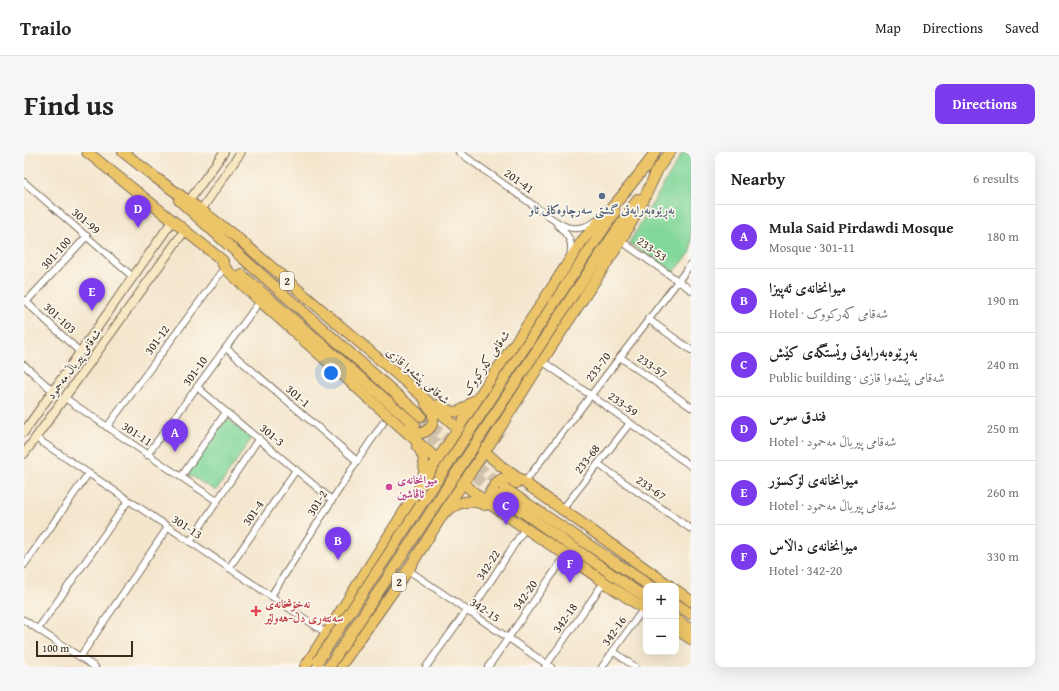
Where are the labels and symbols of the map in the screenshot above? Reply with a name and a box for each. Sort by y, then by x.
street label: 201-41 [501,164,538,197]
marker: بەڕێوەبەرایەتی گشتی سەرچاوەکانی ئاو [597,191,607,201]
pin: D [125,195,151,228]
place label: بەڕێوەبەرایەتی گشتی سەرچاوەکانی ئاو [527,201,675,220]
street label: 301-99 [68,203,105,238]
street label: 301-100 [36,232,75,273]
street label: 233-53 [634,232,671,265]
road number: 2 [280,272,294,290]
pin: E [79,278,105,311]
street label: 301-103 [40,298,80,337]
street label: 301-12 [140,321,173,358]
street label: شەقامی پیرباڵ مەحمود [42,325,106,403]
street label: شەقامی کەرکووک [457,327,514,399]
street label: شەقامی پێشەوا قازی [383,343,454,408]
street label: 233-70 [581,348,614,385]
street label: 233-57 [634,349,671,382]
street label: 301-10 [178,352,211,389]
your location [321,363,341,383]
street label: 301-1 [282,380,314,411]
street label: 233-59 [605,387,642,420]
street label: 301-11 [119,417,156,450]
pin: A [162,419,188,452]
street label: 301-3 [256,419,288,450]
street label: 233-68 [570,440,604,477]
place label: میوانخانەی ئاڤاشین [397,471,438,502]
street label: 233-67 [633,471,670,504]
marker: میوانخانەی ئاڤاشین [384,482,394,492]
street label: 301-2 [302,486,331,519]
pin: C [493,492,519,525]
street label: 301-4 [238,496,267,529]
street label: 301-13 [169,510,206,543]
pin: B [325,527,351,560]
street label: 342-22 [471,546,504,583]
pin: F [557,550,583,583]
road number: 2 [392,573,406,591]
street label: 342-20 [508,576,541,613]
street label: 342-15 [467,593,504,626]
place label: نەخۆشخانەی سەنتەری دڵ-هەولێر [263,595,343,626]
street label: 342-18 [548,599,581,636]
marker: نەخۆشخانەی سەنتەری دڵ-هەولێر [250,605,262,617]
street label: 342-16 [597,612,630,649]
scale bar [36,639,133,658]

